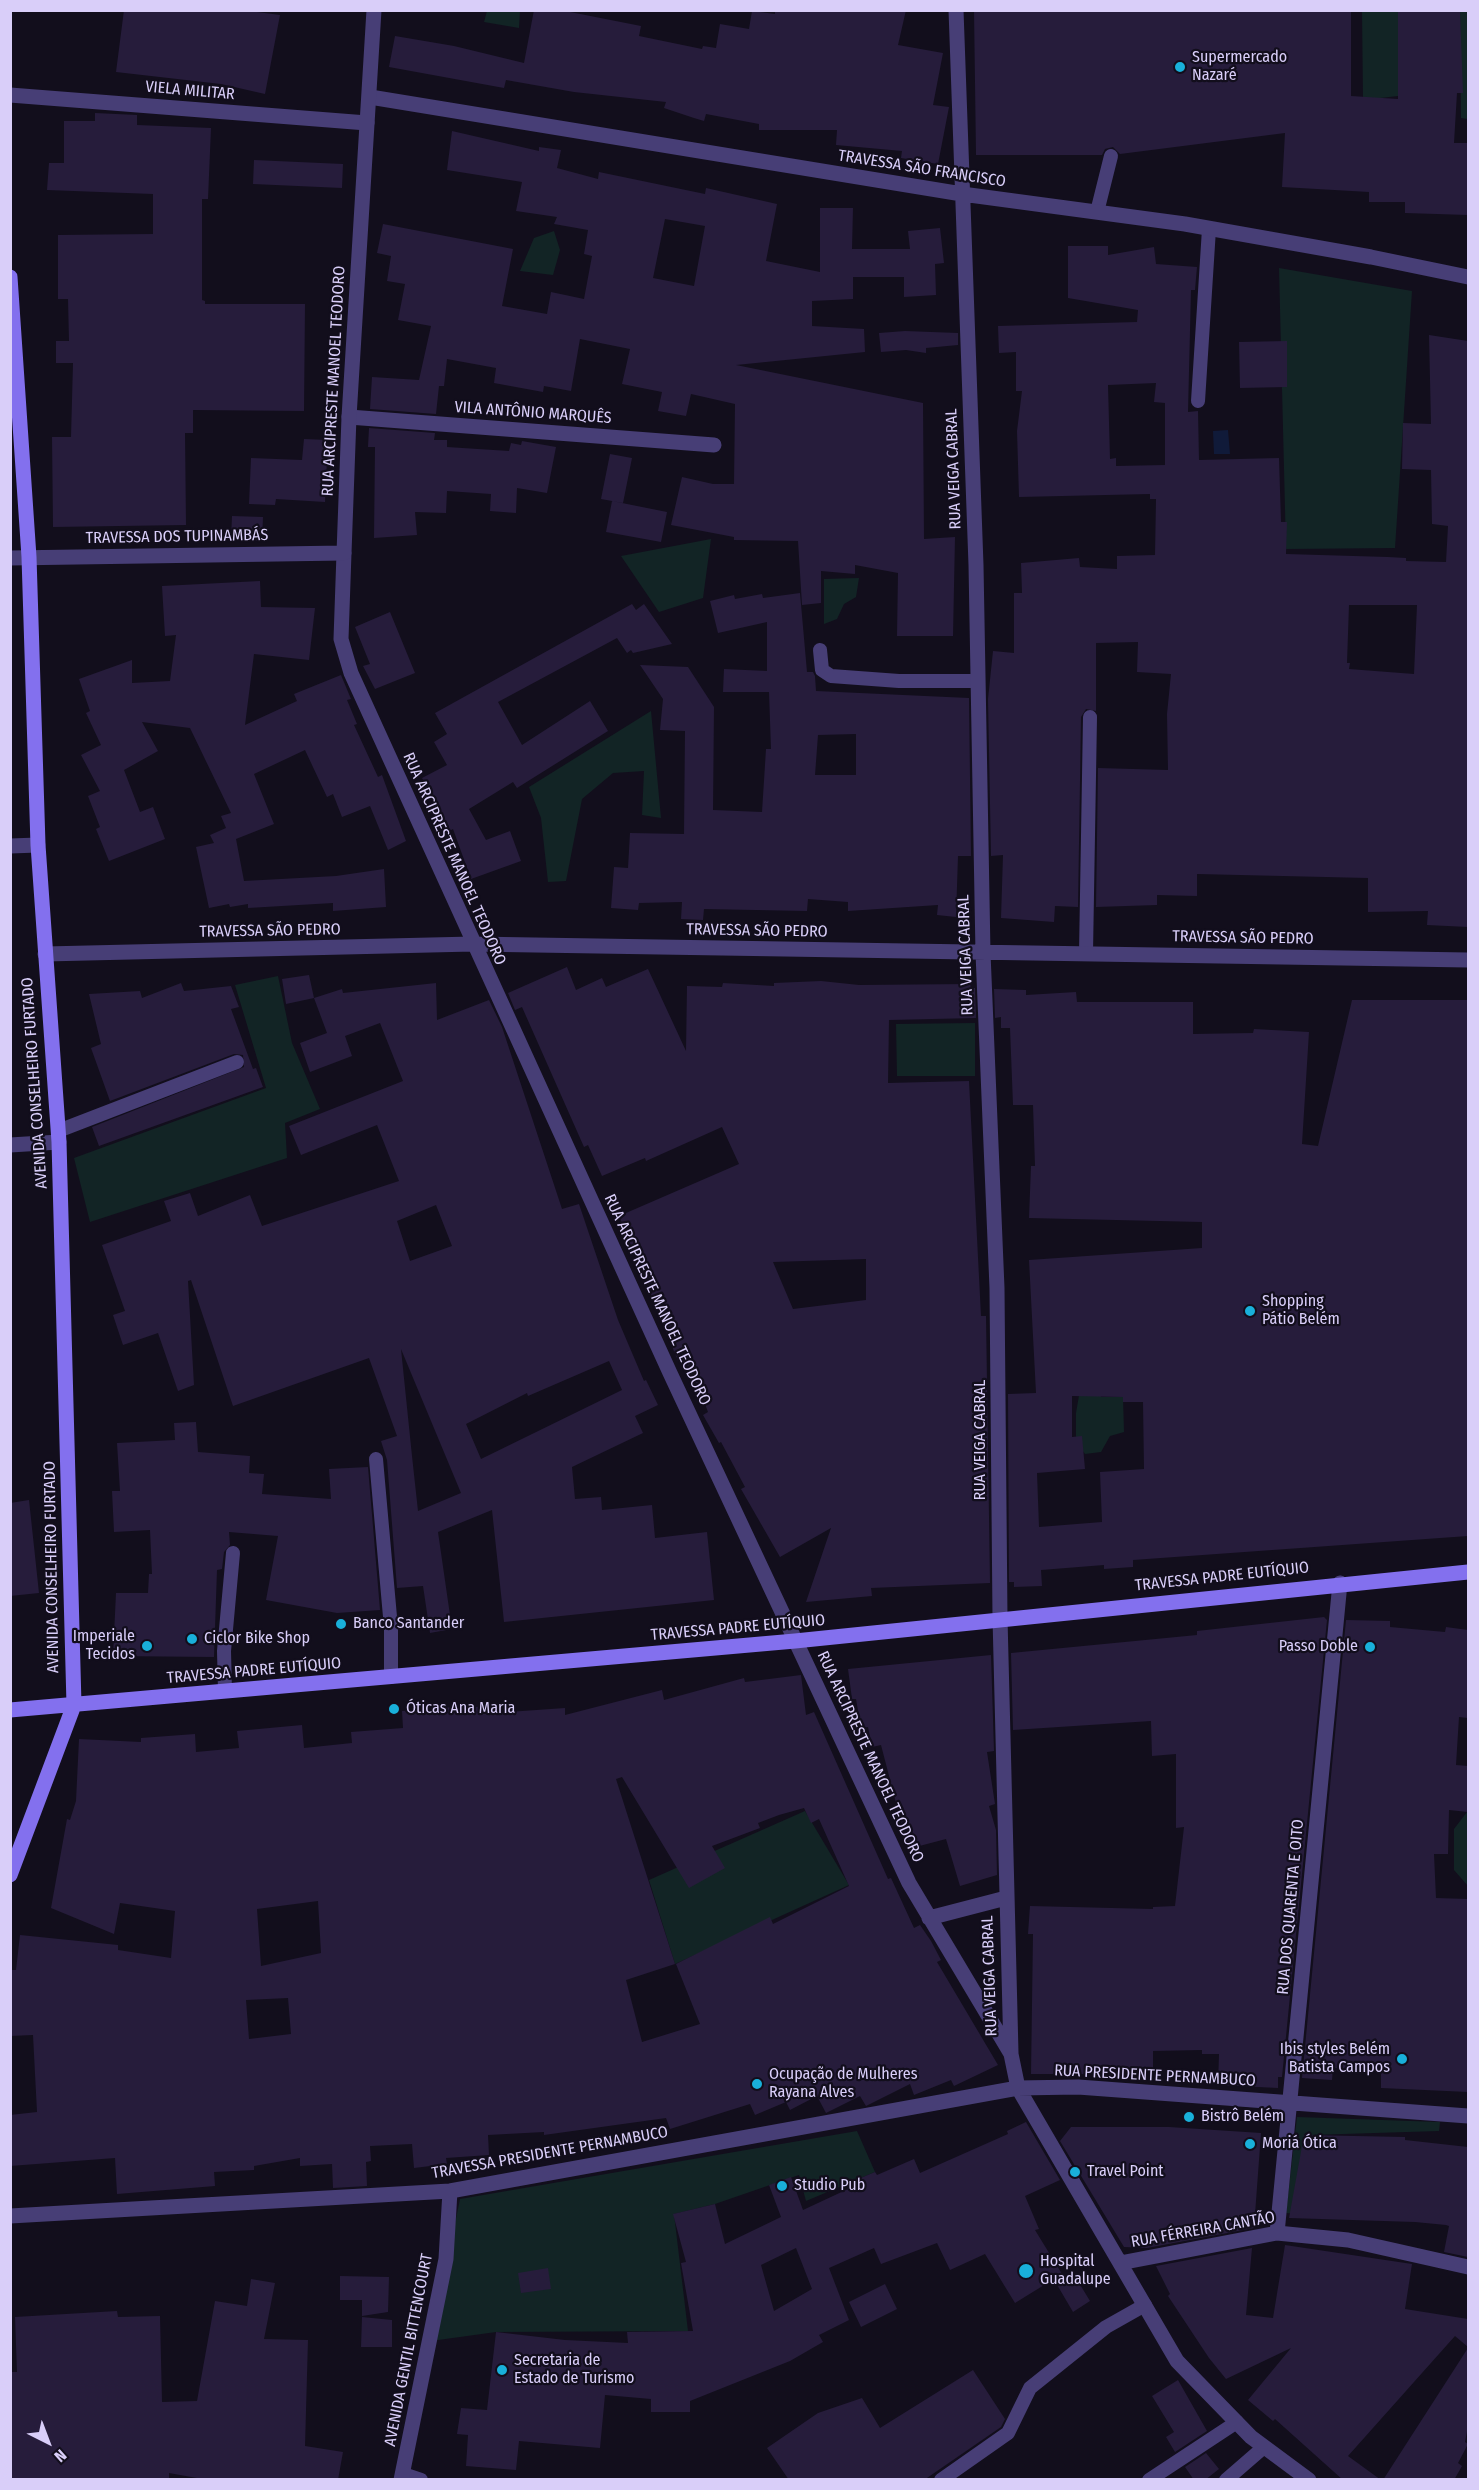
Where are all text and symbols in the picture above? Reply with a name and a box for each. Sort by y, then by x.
place label: Supermercado Nazaré [1192,48,1287,86]
marker: Supermercado Nazaré [1173,60,1187,74]
street label: VIELA MILITAR [144,78,236,104]
street label: TRAVESSA SÃO FRANCISCO [837,146,1007,192]
street label: RUA ARCIPRESTE MANOEL TEODORO [318,265,350,497]
street label: VILA ANTÔNIO MARQUÊS [454,398,612,428]
street label: RUA VEIGA CABRAL [942,408,966,530]
street label: TRAVESSA DOS TUPINAMBÁS [86,526,268,548]
street label: RUA ARCIPRESTE MANOEL TEODORO [398,750,510,968]
street label: RUA VEIGA CABRAL [954,894,978,1016]
street label: TRAVESSA SÃO PEDRO [199,920,341,942]
street label: TRAVESSA SÃO PEDRO [686,920,828,942]
street label: TRAVESSA SÃO PEDRO [1172,927,1314,949]
street label: AVENIDA CONSELHEIRO FURTADO [18,977,52,1189]
street label: RUA ARCIPRESTE MANOEL TEODORO [600,1191,714,1409]
place label: Shopping Pátio Belém [1262,1292,1340,1330]
marker: Shopping Pátio Belém [1243,1304,1257,1318]
street label: RUA VEIGA CABRAL [971,1380,991,1500]
street label: AVENIDA CONSELHEIRO FURTADO [41,1461,63,1673]
street label: TRAVESSA PADRE EUTÍQUIO [1134,1558,1310,1596]
street label: TRAVESSA PADRE EUTÍQUIO [650,1611,826,1645]
place label: Banco Santander [353,1614,464,1634]
marker: Banco Santander [334,1617,348,1631]
place label: Imperiale Tecidos [73,1627,135,1665]
place label: Ciclor Bike Shop [204,1629,310,1649]
marker: Ciclor Bike Shop [185,1632,199,1646]
place label: Passo Doble [1279,1637,1358,1657]
marker: Imperiale Tecidos [140,1639,154,1653]
marker: Passo Doble [1363,1640,1377,1654]
street label: RUA ARCIPRESTE MANOEL TEODORO [813,1648,927,1866]
street label: TRAVESSA PADRE EUTÍQUIO [166,1654,342,1688]
place label: Óticas Ana Maria [406,1699,515,1719]
marker: Óticas Ana Maria [387,1702,401,1716]
street label: RUA DOS QUARENTA E OITO [1274,1819,1308,1995]
street label: RUA VEIGA CABRAL [978,1915,1002,2037]
place label: Ibis styles Belém Batista Campos [1280,2040,1390,2078]
marker: Ibis styles Belém Batista Campos [1395,2052,1409,2066]
street label: RUA PRESIDENTE PERNAMBUCO [1054,2061,1256,2091]
place label: Ocupação de Mulheres Rayana Alves [769,2065,917,2103]
marker: Ocupação de Mulheres Rayana Alves [750,2077,764,2091]
place label: Bistrô Belém [1201,2107,1284,2127]
marker: Bistrô Belém [1182,2110,1196,2124]
street label: TRAVESSA PRESIDENTE PERNAMBUCO [430,2123,670,2183]
place label: Moriá Ótica [1262,2134,1337,2154]
marker: Moriá Ótica [1243,2137,1257,2151]
place label: Travel Point [1087,2162,1164,2182]
marker: Travel Point [1068,2165,1082,2179]
place label: Studio Pub [794,2176,865,2196]
marker: Studio Pub [775,2179,789,2193]
street label: RUA FÉRREIRA CANTÃO [1130,2208,1276,2252]
street label: AVENIDA GENTIL BITTENCOURT [381,2252,437,2448]
place label: Hospital Guadalupe [1040,2252,1111,2290]
marker: Hospital Guadalupe [1017,2262,1035,2280]
place label: Secretaria de Estado de Turismo [514,2351,635,2389]
marker: Secretaria de Estado de Turismo [495,2363,509,2377]
north arrow [18,2412,78,2472]
text: N [50,2445,70,2466]

